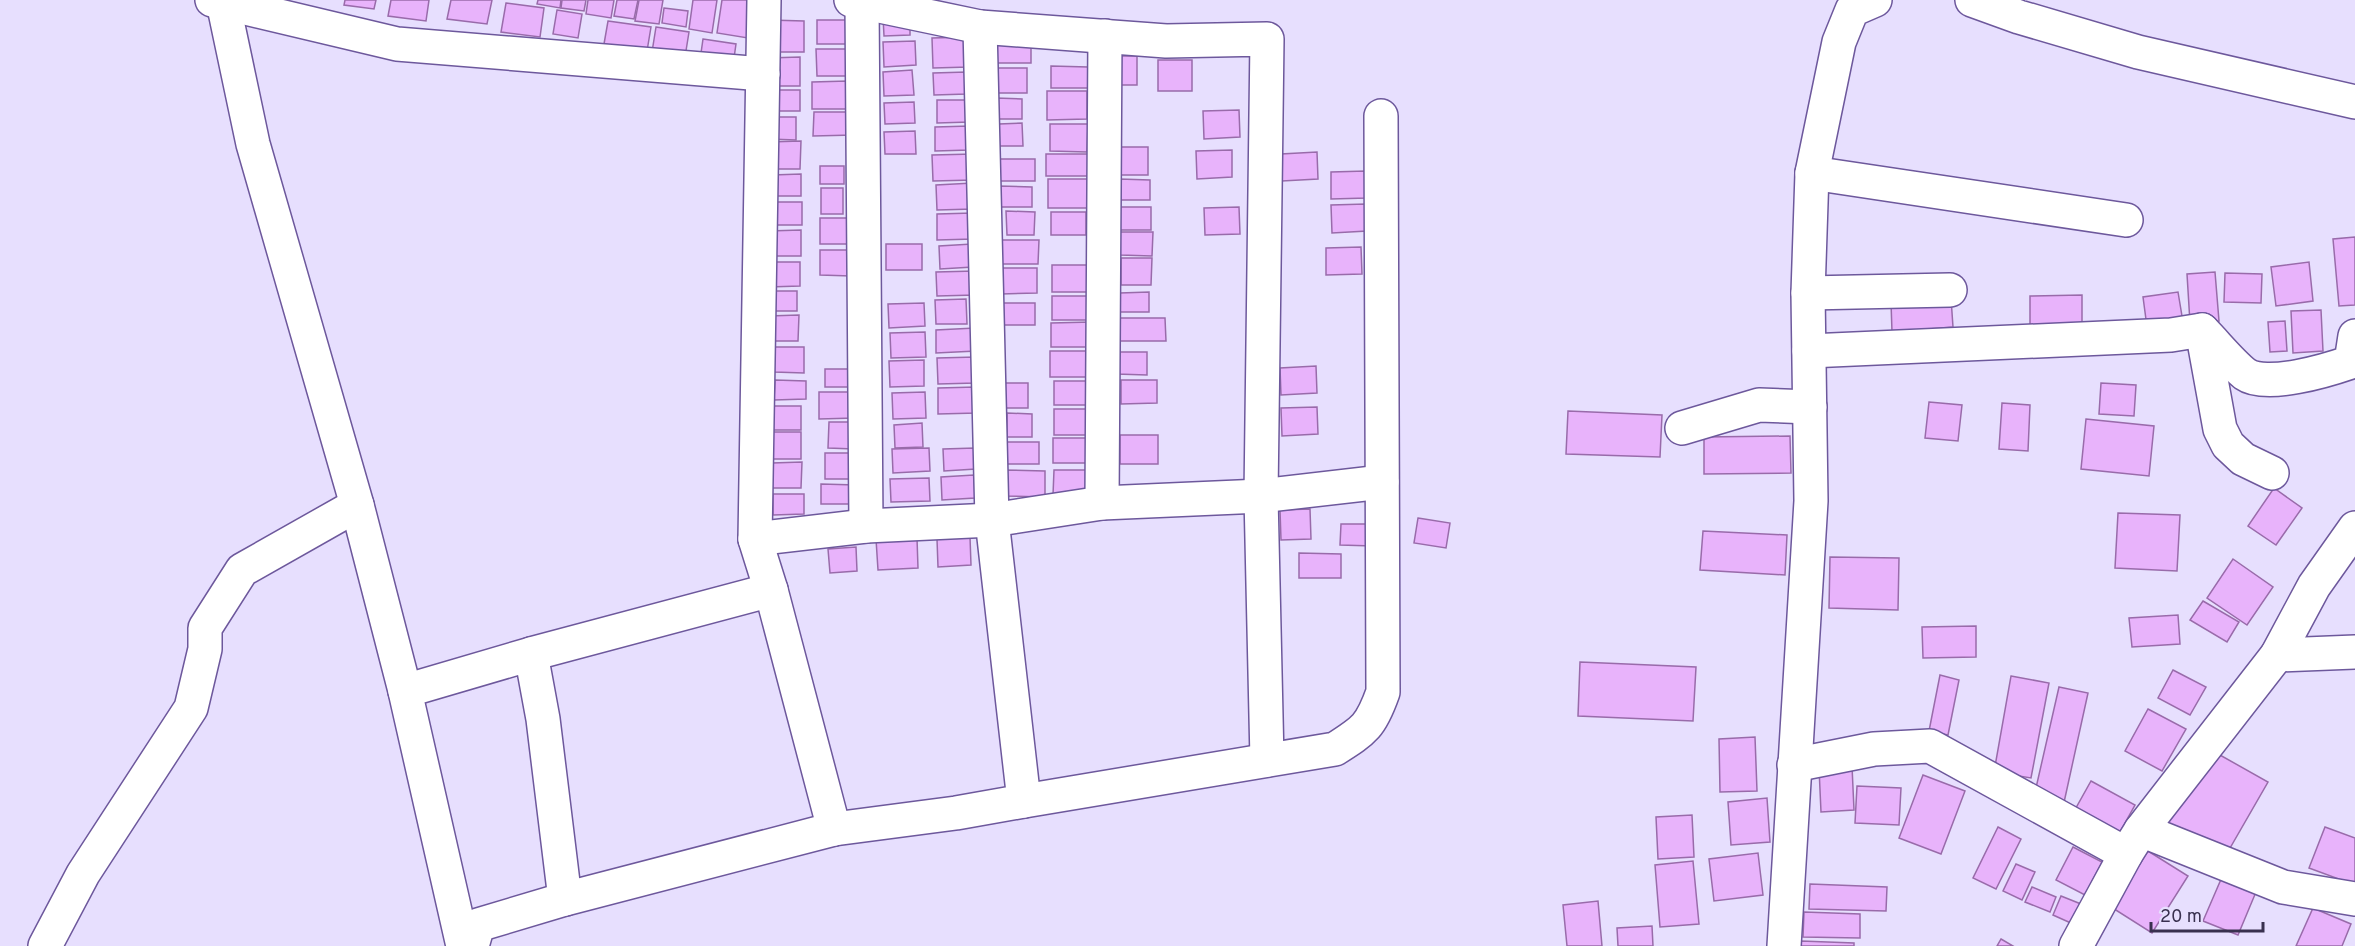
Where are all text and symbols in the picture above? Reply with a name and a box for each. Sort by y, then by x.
scale bar [2151,895,2264,933]
text: 20 m [2160,906,2202,929]

